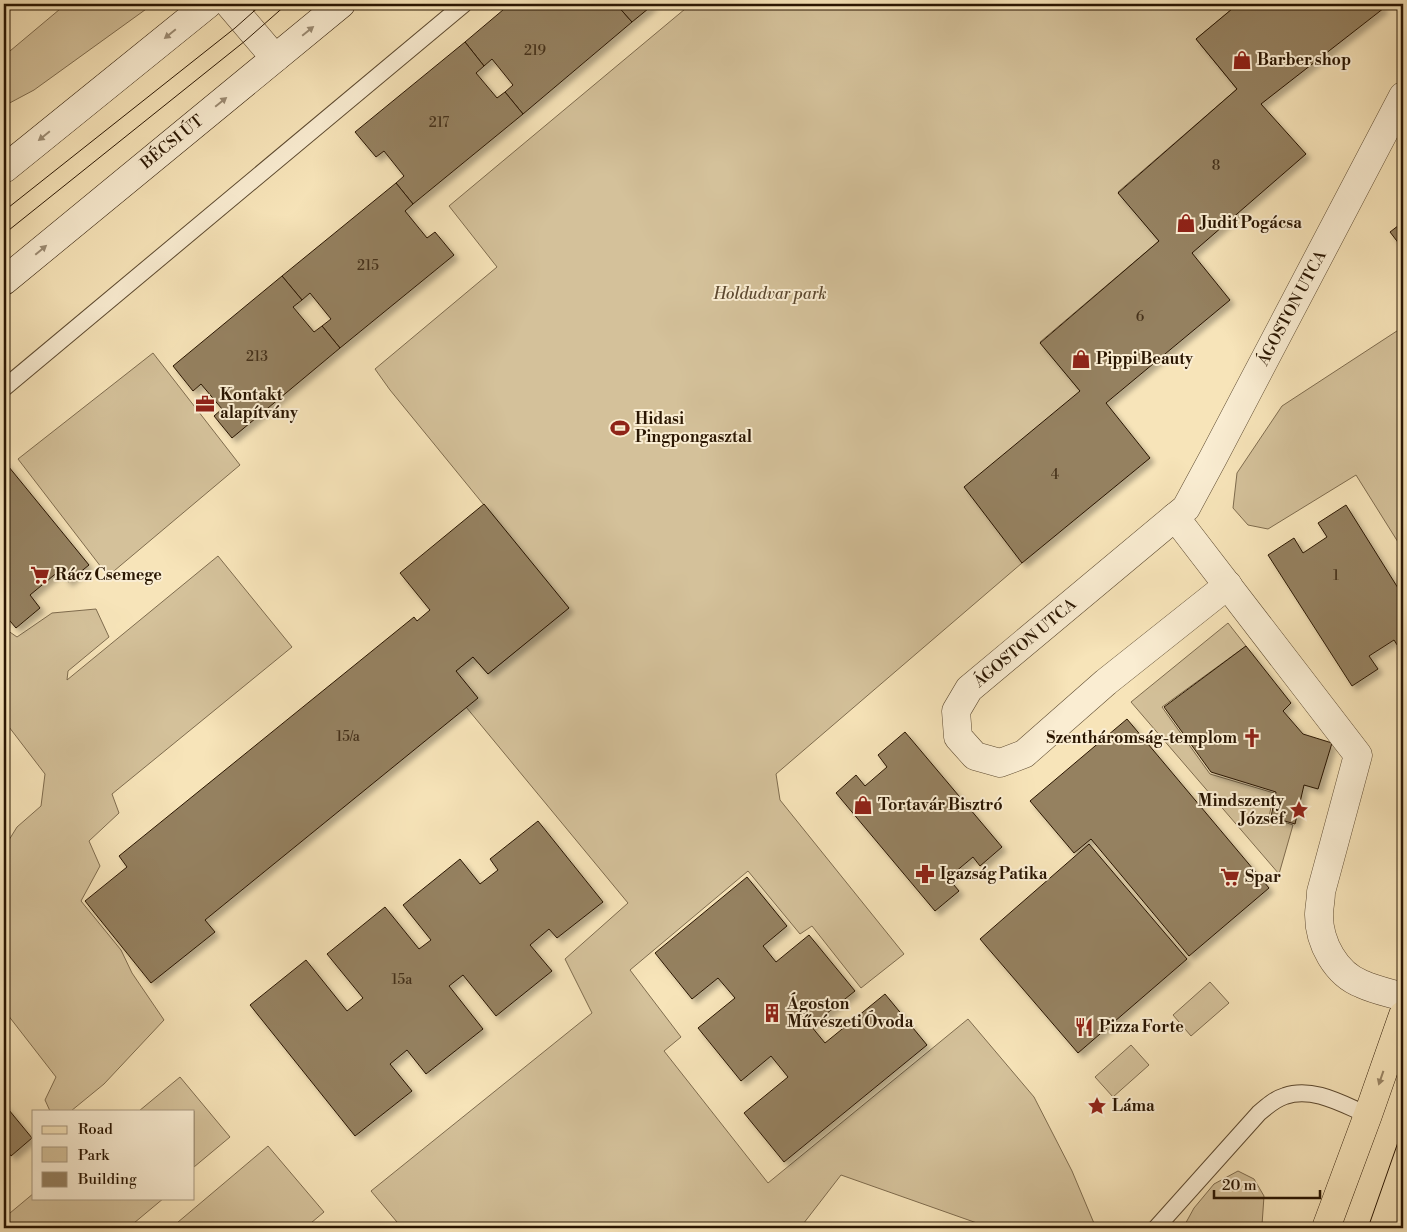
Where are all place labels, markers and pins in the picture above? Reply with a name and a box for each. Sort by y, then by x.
shop icon: Barber shop [1231,49,1253,71]
place label: Barber shop [1257,50,1351,70]
shop icon: Judit Pogácsa [1175,212,1197,234]
place label: Judit Pogácsa [1199,213,1302,233]
shop icon: Pippi Beauty [1070,348,1092,370]
place label: Pippi Beauty [1096,349,1194,369]
place label: Kontakt alapítvány [220,385,299,423]
office icon: Kontakt alapítvány [194,393,216,415]
place label: Hidasi Pingpongasztal [635,409,753,447]
sports icon: Hidasi Pingpongasztal [609,417,631,439]
supermarket icon: Rácz Csemege [29,564,51,586]
place label: Rácz Csemege [55,565,162,585]
church icon: Szentháromság-templom [1241,727,1263,749]
place label: Szentháromság-templom [1046,728,1237,748]
place label: Mindszenty József [1198,791,1286,829]
shop icon: Tortavár Bisztró [852,794,874,816]
place label: Tortavár Bisztró [878,795,1003,815]
place icon: Mindszenty József [1288,799,1310,821]
pharmacy icon: Igazság Patika [914,863,936,885]
place label: Igazság Patika [940,864,1048,884]
supermarket icon: Spar [1219,866,1241,888]
place label: Spar [1245,867,1281,887]
place label: Ágoston Művészeti Óvoda [786,992,914,1032]
building icon: Ágoston Művészeti Óvoda [761,1002,783,1024]
restaurant icon: Pizza Forte [1073,1016,1095,1038]
place label: Pizza Forte [1099,1017,1184,1037]
place icon: Láma [1086,1095,1108,1117]
place label: Láma [1112,1096,1155,1116]

